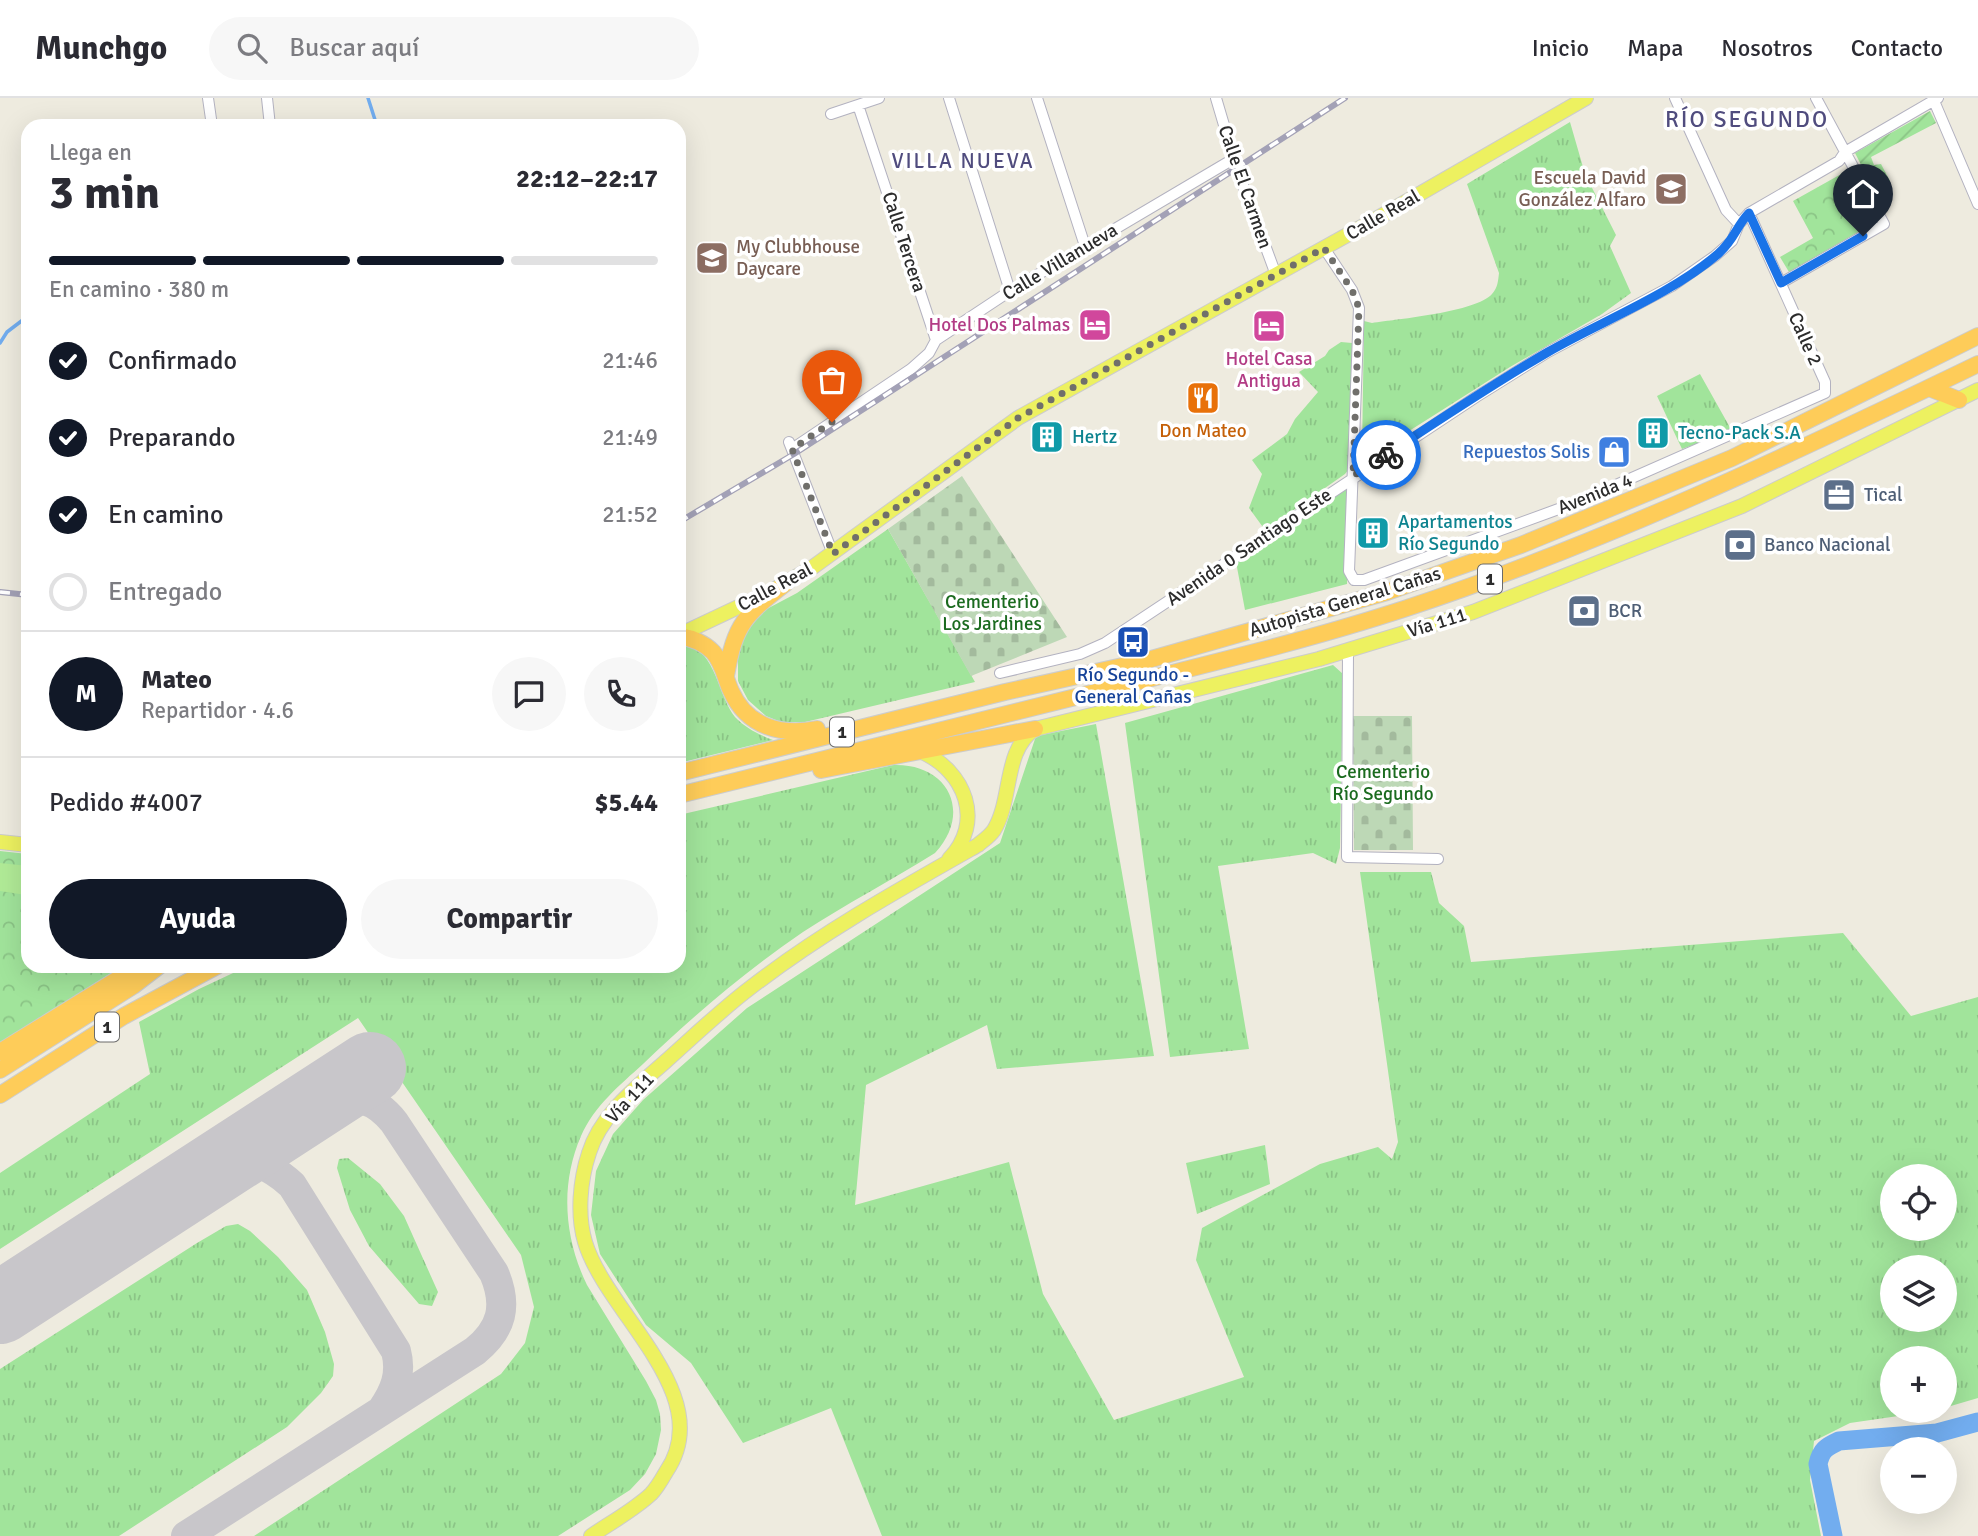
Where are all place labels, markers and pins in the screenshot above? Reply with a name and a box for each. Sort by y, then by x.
pin [1833,164,1893,236]
place label: Escuela David González Alfaro [1518,166,1646,212]
school or university icon: Escuela David González Alfaro [1652,170,1690,208]
place label: My Clubbhouse Daycare [736,235,860,281]
school or university icon: My Clubbhouse Daycare [693,239,731,277]
hotel icon: Hotel Dos Palmas [1076,306,1114,344]
hotel icon: Hotel Casa Antigua [1250,307,1288,345]
place label: Hotel Dos Palmas [928,313,1070,337]
place label: Hotel Casa Antigua [1225,347,1313,393]
pin [802,350,862,422]
restaurant icon: Don Mateo [1184,379,1222,417]
building icon: Tecno-Pack S.A [1634,414,1672,452]
building icon: Hertz [1028,418,1066,456]
place label: Don Mateo [1159,419,1247,443]
place label: Tecno-Pack S.A [1678,421,1801,445]
place label: Hertz [1072,425,1117,449]
shop icon: Repuestos Solis [1595,433,1633,471]
place label: Repuestos Solis [1463,440,1590,464]
office icon: Tical [1820,476,1858,514]
place label: Tical [1864,483,1903,507]
place label: Apartamentos Río Segundo [1398,510,1513,556]
building icon: Apartamentos Río Segundo [1354,514,1392,552]
bank icon: Banco Nacional [1721,526,1759,564]
place label: Banco Nacional [1764,533,1891,557]
bank icon: BCR [1565,592,1603,630]
place label: BCR [1608,599,1642,623]
bus stop icon: Río Segundo - General Cañas [1114,623,1152,661]
place label: Río Segundo - General Cañas [1074,663,1192,709]

